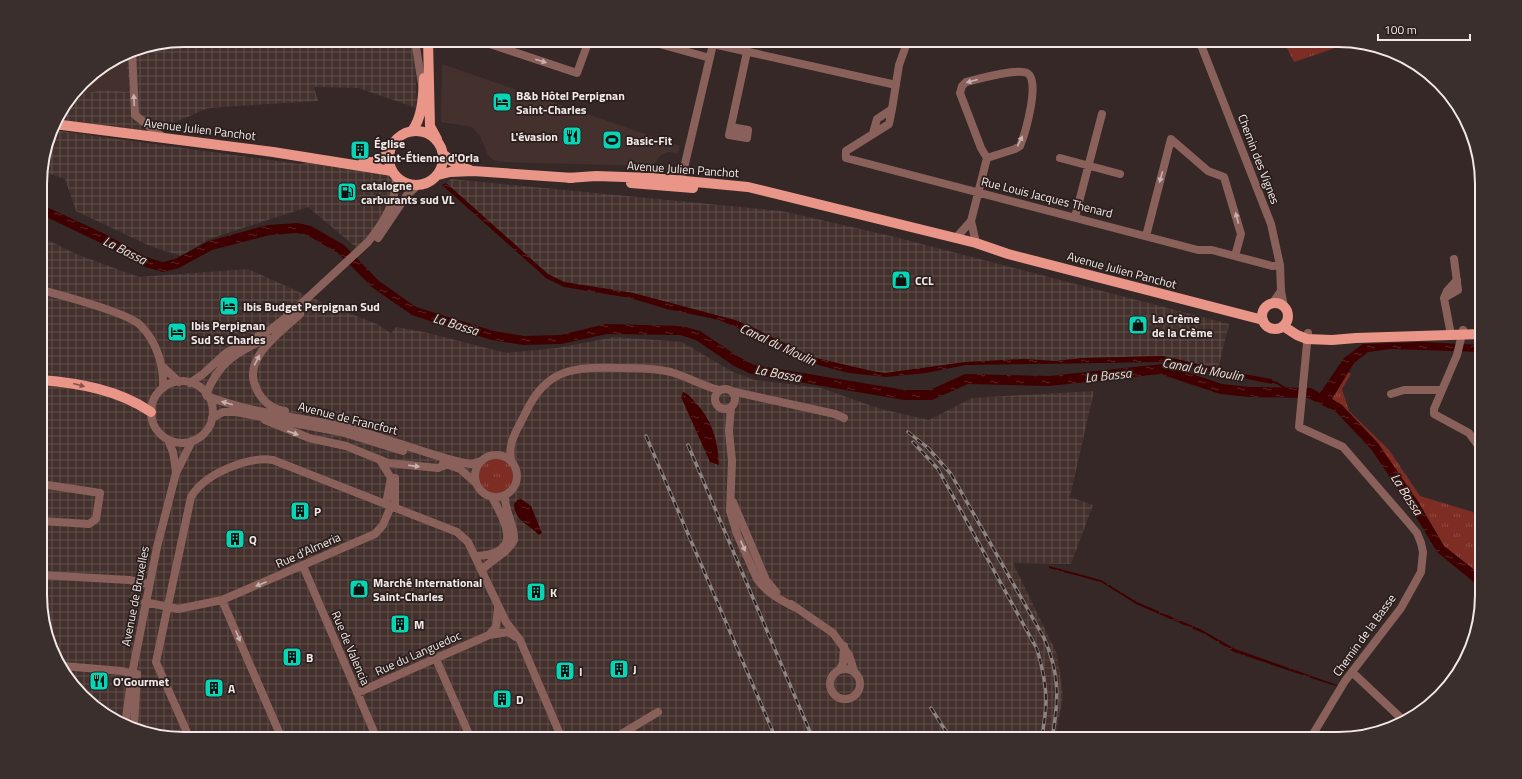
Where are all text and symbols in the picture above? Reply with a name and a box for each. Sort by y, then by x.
scale bar [1378,16,1470,42]
text: 100 m [1384,20,1417,39]
one-way arrow [536,58,548,64]
one-way arrow [965,78,977,84]
place label: B&b Hôtel Perpignan Saint-Charles [516,86,625,119]
hotel icon: B&b Hôtel Perpignan Saint-Charles [491,91,513,113]
one-way arrow [131,94,138,106]
street label: Chemin des Vignes [1233,111,1285,207]
street label: Avenue Julien Panchot [143,113,258,145]
restaurant icon: L'évasion [561,125,583,147]
place label: L'évasion [511,127,558,146]
sports icon: Basic-Fit [601,129,623,151]
place label: Basic-Fit [626,131,673,150]
place label: Église Saint-Étienne d'Orla [374,134,479,167]
one-way arrow [1017,136,1023,147]
building icon: Église Saint-Étienne d'Orla [349,139,371,161]
street label: Avenue Julien Panchot [626,156,740,182]
street label: Rue Louis Jacques Thenard [979,171,1115,223]
one-way arrow [1158,171,1164,183]
place label: catalogne carburants sud VL [361,176,455,209]
fuel station icon: catalogne carburants sud VL [336,181,358,203]
one-way arrow [1234,212,1240,224]
water label: La Bassa [100,231,152,270]
street label: Avenue Julien Panchot [1065,246,1179,294]
shop icon: CCL [890,269,912,291]
place label: CCL [915,271,934,290]
hotel icon: Ibis Budget Perpignan Sud [218,295,240,317]
place label: Ibis Budget Perpignan Sud [243,297,380,316]
water label: La Bassa [431,308,483,341]
place label: La Crème de la Crème [1152,309,1213,342]
shop icon: La Crème de la Crème [1127,314,1149,336]
place label: Ibis Perpignan Sud St Charles [191,316,266,349]
water label: Canal du Moulin [736,318,820,371]
hotel icon: Ibis Perpignan Sud St Charles [166,321,188,343]
water label: Canal du Moulin [1161,352,1246,386]
one-way arrow [254,354,260,365]
water label: La Bassa [753,359,804,388]
water label: La Bassa [1084,362,1134,387]
one-way arrow [73,382,86,388]
street label: Avenue de Francfort [296,396,400,440]
one-way arrow [221,400,233,406]
one-way arrow [288,430,300,436]
one-way arrow [408,463,420,470]
water label: La Bassa [1386,469,1429,520]
building icon: P [289,500,311,522]
place label: P [314,502,321,521]
street label: Rue d'Almeria [272,527,344,573]
building icon: Q [224,528,246,550]
place label: Q [249,530,257,549]
one-way arrow [739,540,746,552]
street label: Avenue de Bruxelles [116,544,154,648]
place label: Marché International Saint-Charles [373,573,482,606]
shop icon: Marché International Saint-Charles [348,578,370,600]
one-way arrow [255,581,266,587]
building icon: K [525,581,547,603]
place label: K [550,583,557,602]
street label: Chemin de la Basse [1328,590,1400,680]
street label: Rue de Valencia [327,608,375,688]
building icon: M [389,613,411,635]
place label: M [414,615,424,634]
street label: Rue du Languedoc [372,626,464,680]
one-way arrow [235,631,241,642]
building icon: B [281,646,303,668]
place label: B [306,648,313,667]
building icon: J [608,658,630,680]
building icon: I [554,660,576,682]
place label: J [633,660,637,679]
place label: I [579,662,582,681]
restaurant icon: O'Gourmet [88,670,110,692]
place label: O'Gourmet [113,672,170,691]
building icon: A [203,677,225,699]
place label: A [228,679,236,698]
building icon: D [491,688,513,710]
place label: D [516,690,524,709]

